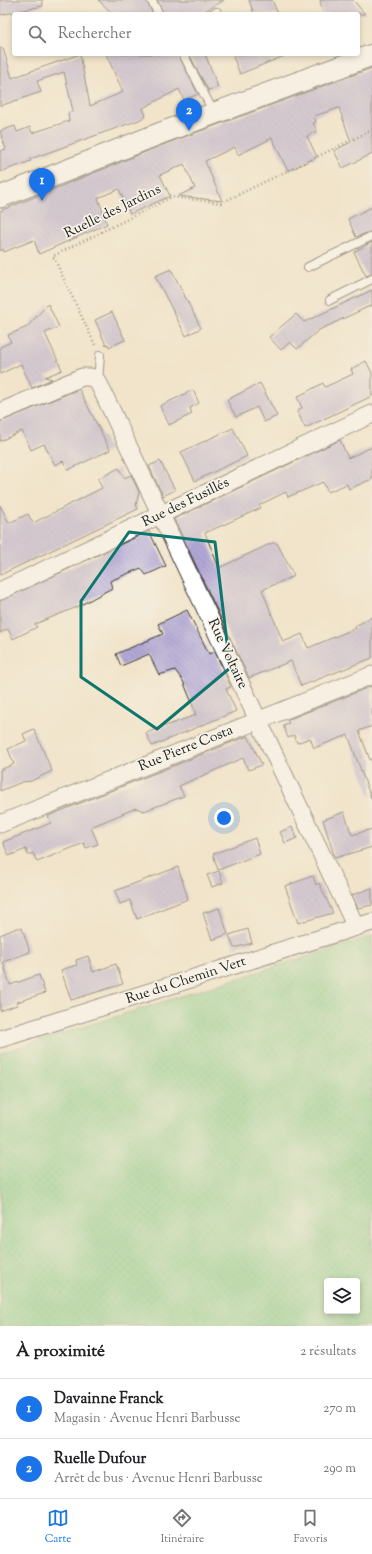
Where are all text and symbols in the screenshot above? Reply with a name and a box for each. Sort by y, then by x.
search box [12,12,360,56]
icon: search [26,23,48,45]
text: Rechercher [58,24,131,45]
pin: 2 [176,98,202,131]
pin: 1 [29,168,55,201]
street label: Ruelle des Jardins [61,180,165,244]
street label: Rue des Fusillés [139,473,233,533]
street label: Rue Voltaire [202,616,252,692]
street label: Rue Pierre Costa [136,721,237,777]
your location [214,808,234,828]
street label: Rue du Chemin Vert [123,952,249,1010]
map controls [324,1278,360,1314]
button: layers [324,1278,360,1314]
text: À proximité [16,1340,105,1364]
text: 2 résultats [300,1343,356,1361]
text: Davainne Franck [54,1389,164,1410]
text: 1 [27,1400,31,1418]
text: 270 m [323,1400,356,1418]
text: Magasin · Avenue Henri Barbusse [54,1410,240,1428]
text: Ruelle Dufour [54,1449,146,1470]
text: 2 [26,1460,32,1478]
text: 290 m [323,1460,356,1478]
text: Arrêt de bus · Avenue Henri Barbusse [54,1470,263,1488]
tab: Carte [45,1507,71,1547]
tab: Itinéraire [161,1507,204,1547]
tab: Favoris [293,1507,327,1547]

